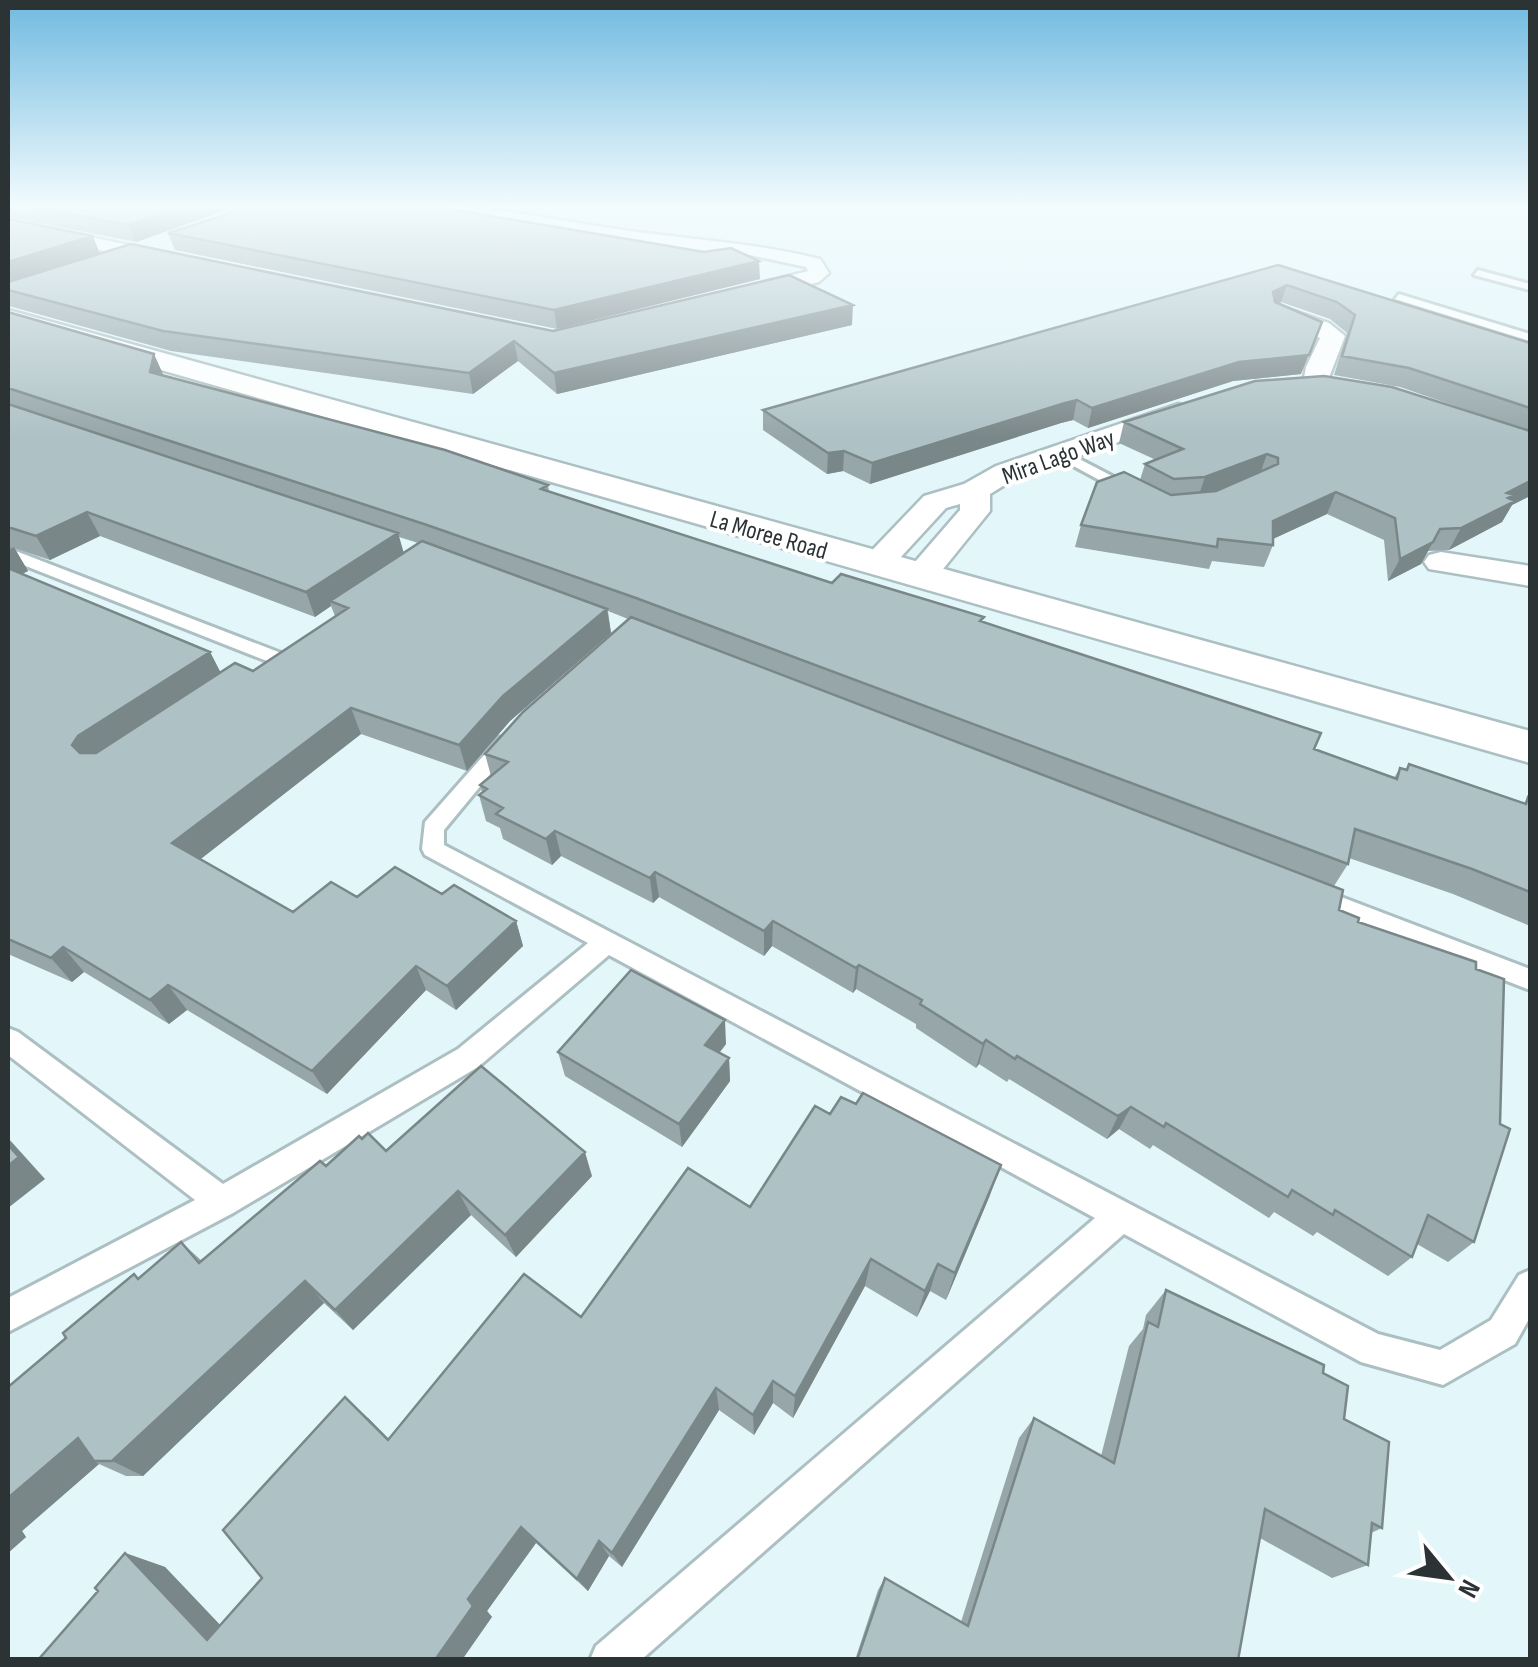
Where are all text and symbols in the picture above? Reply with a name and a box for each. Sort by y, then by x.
street label: Mira Lago Way [998,423,1119,492]
street label: La Moree Road [706,504,831,567]
north arrow [1398,1527,1498,1627]
text: N [1450,1574,1487,1603]

